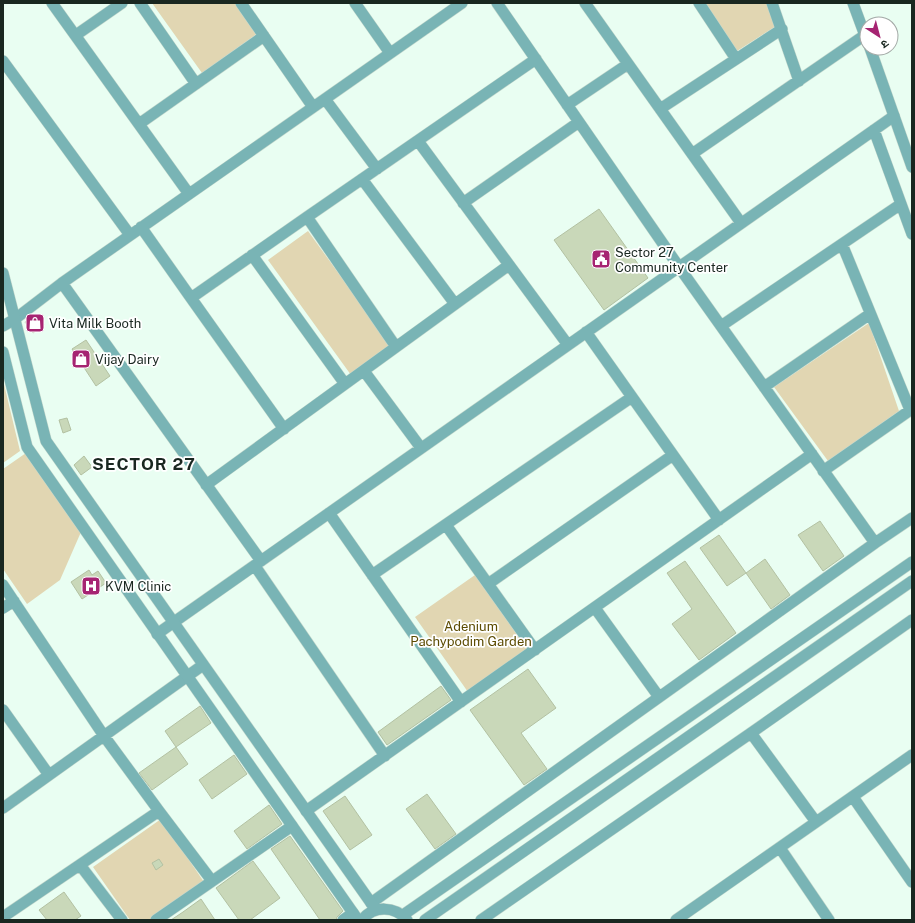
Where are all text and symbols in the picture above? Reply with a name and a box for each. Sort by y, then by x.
north arrow [859,16,899,56]
text: उ [878,37,891,51]
place label: Sector 27 Community Center [615,245,728,275]
public building icon: Sector 27 Community Center [590,248,612,270]
shop icon: Vita Milk Booth [24,312,46,334]
place label: Vita Milk Booth [49,316,141,331]
shop icon: Vijay Dairy [70,348,92,370]
place label: Vijay Dairy [95,352,159,367]
district label: SECTOR 27 [92,454,196,474]
hospital icon: KVM Clinic [80,575,102,597]
place label: KVM Clinic [105,579,171,594]
park label: Adenium Pachypodim Garden [410,619,532,649]

